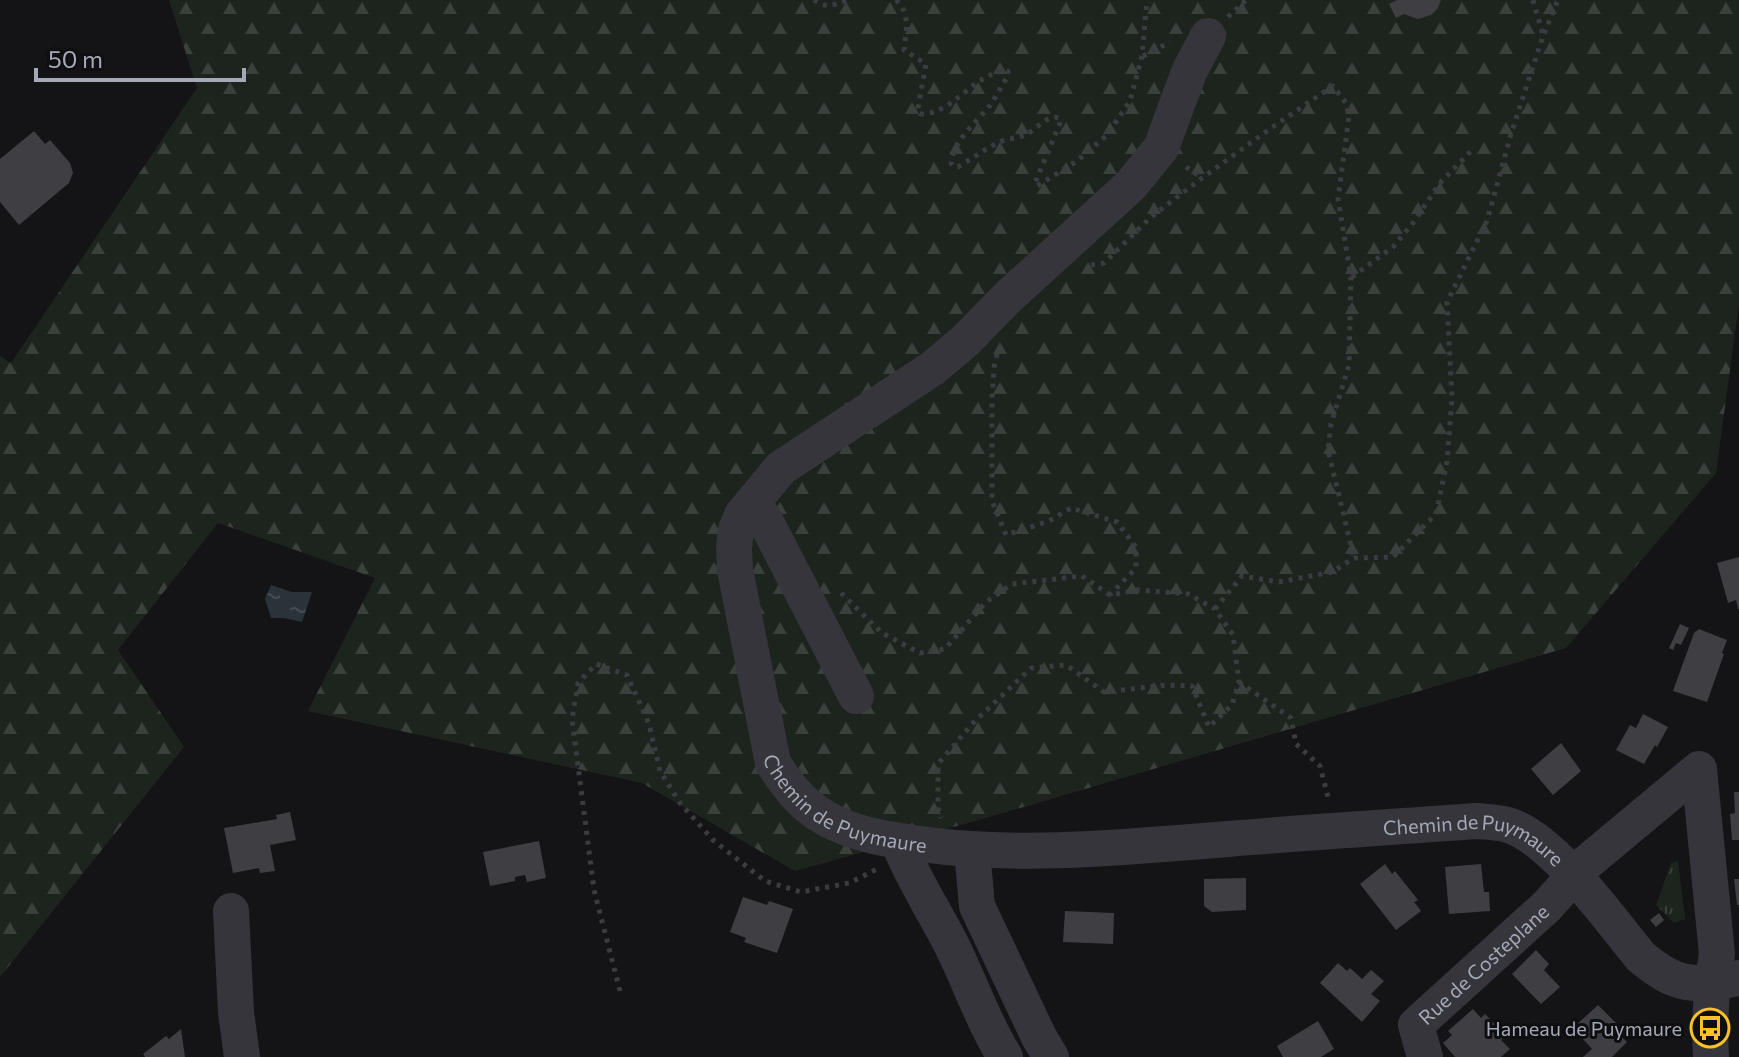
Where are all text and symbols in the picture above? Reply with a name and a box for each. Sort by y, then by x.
scale bar [36,32,244,82]
text: 50 m [48,44,103,73]
street label: Chemin de Puymaure [760,752,928,857]
street label: Chemin de Puymaure [1382,809,1569,871]
street label: Rue de Costeplane [1413,899,1553,1029]
bus stop icon: Hameau de Puymaure [1689,1007,1731,1049]
place label: Hameau de Puymaure [1486,1016,1682,1040]

